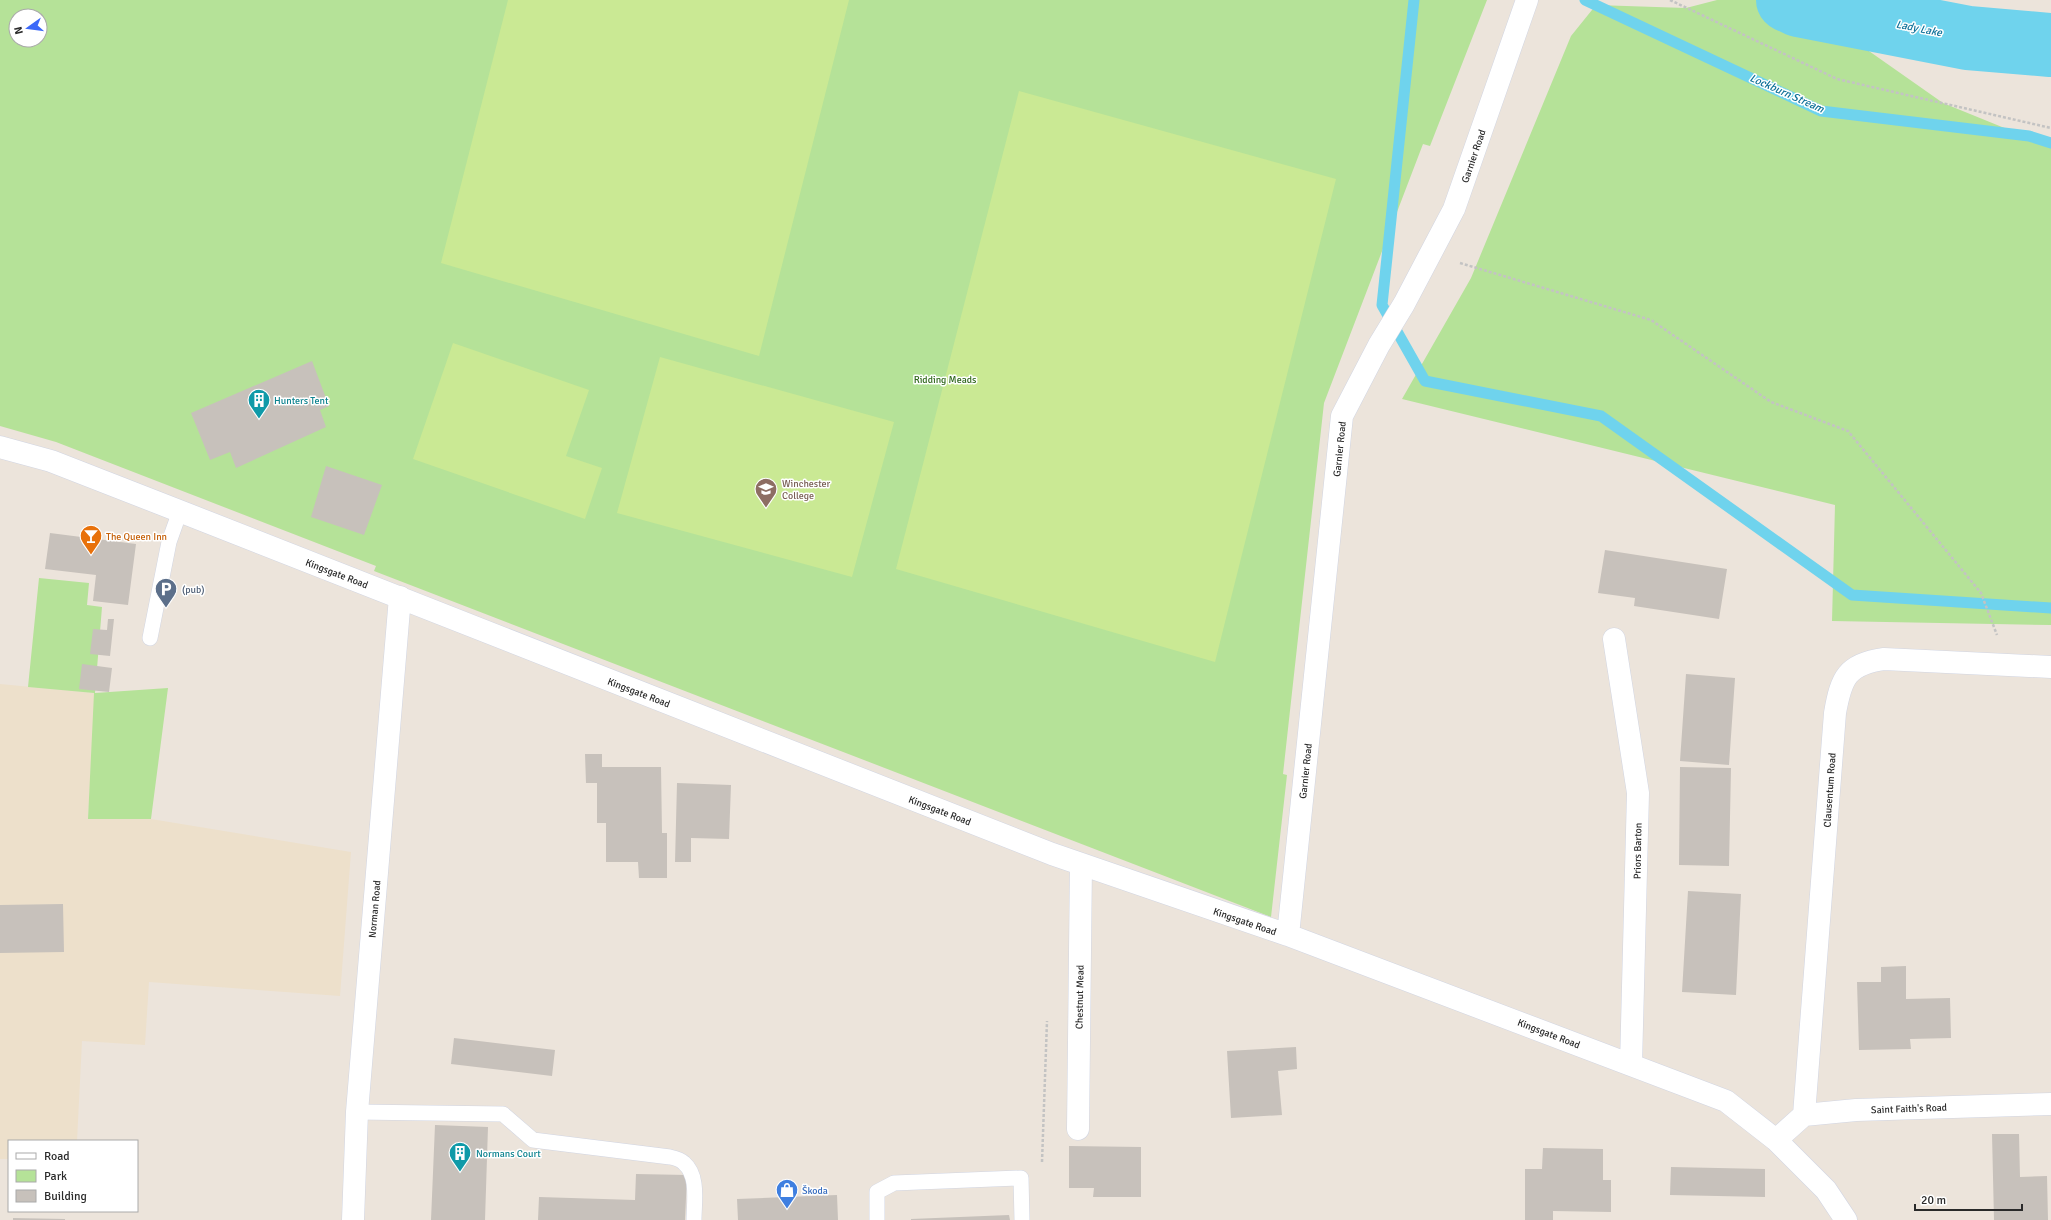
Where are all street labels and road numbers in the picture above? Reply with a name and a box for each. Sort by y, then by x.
street label: Garnier Road [1459,128,1489,185]
street label: Garnier Road [1331,421,1349,477]
street label: Kingsgate Road [304,556,370,591]
street label: Kingsgate Road [606,675,672,710]
street label: Garnier Road [1297,743,1315,799]
street label: Clausentum Road [1821,752,1839,828]
street label: Kingsgate Road [907,793,973,828]
street label: Priors Barton [1632,823,1644,879]
street label: Norman Road [367,880,383,938]
street label: Kingsgate Road [1211,906,1278,938]
street label: Chestnut Mead [1073,965,1087,1029]
street label: Kingsgate Road [1516,1016,1582,1051]
street label: Saint Faith's Road [1871,1102,1947,1116]

